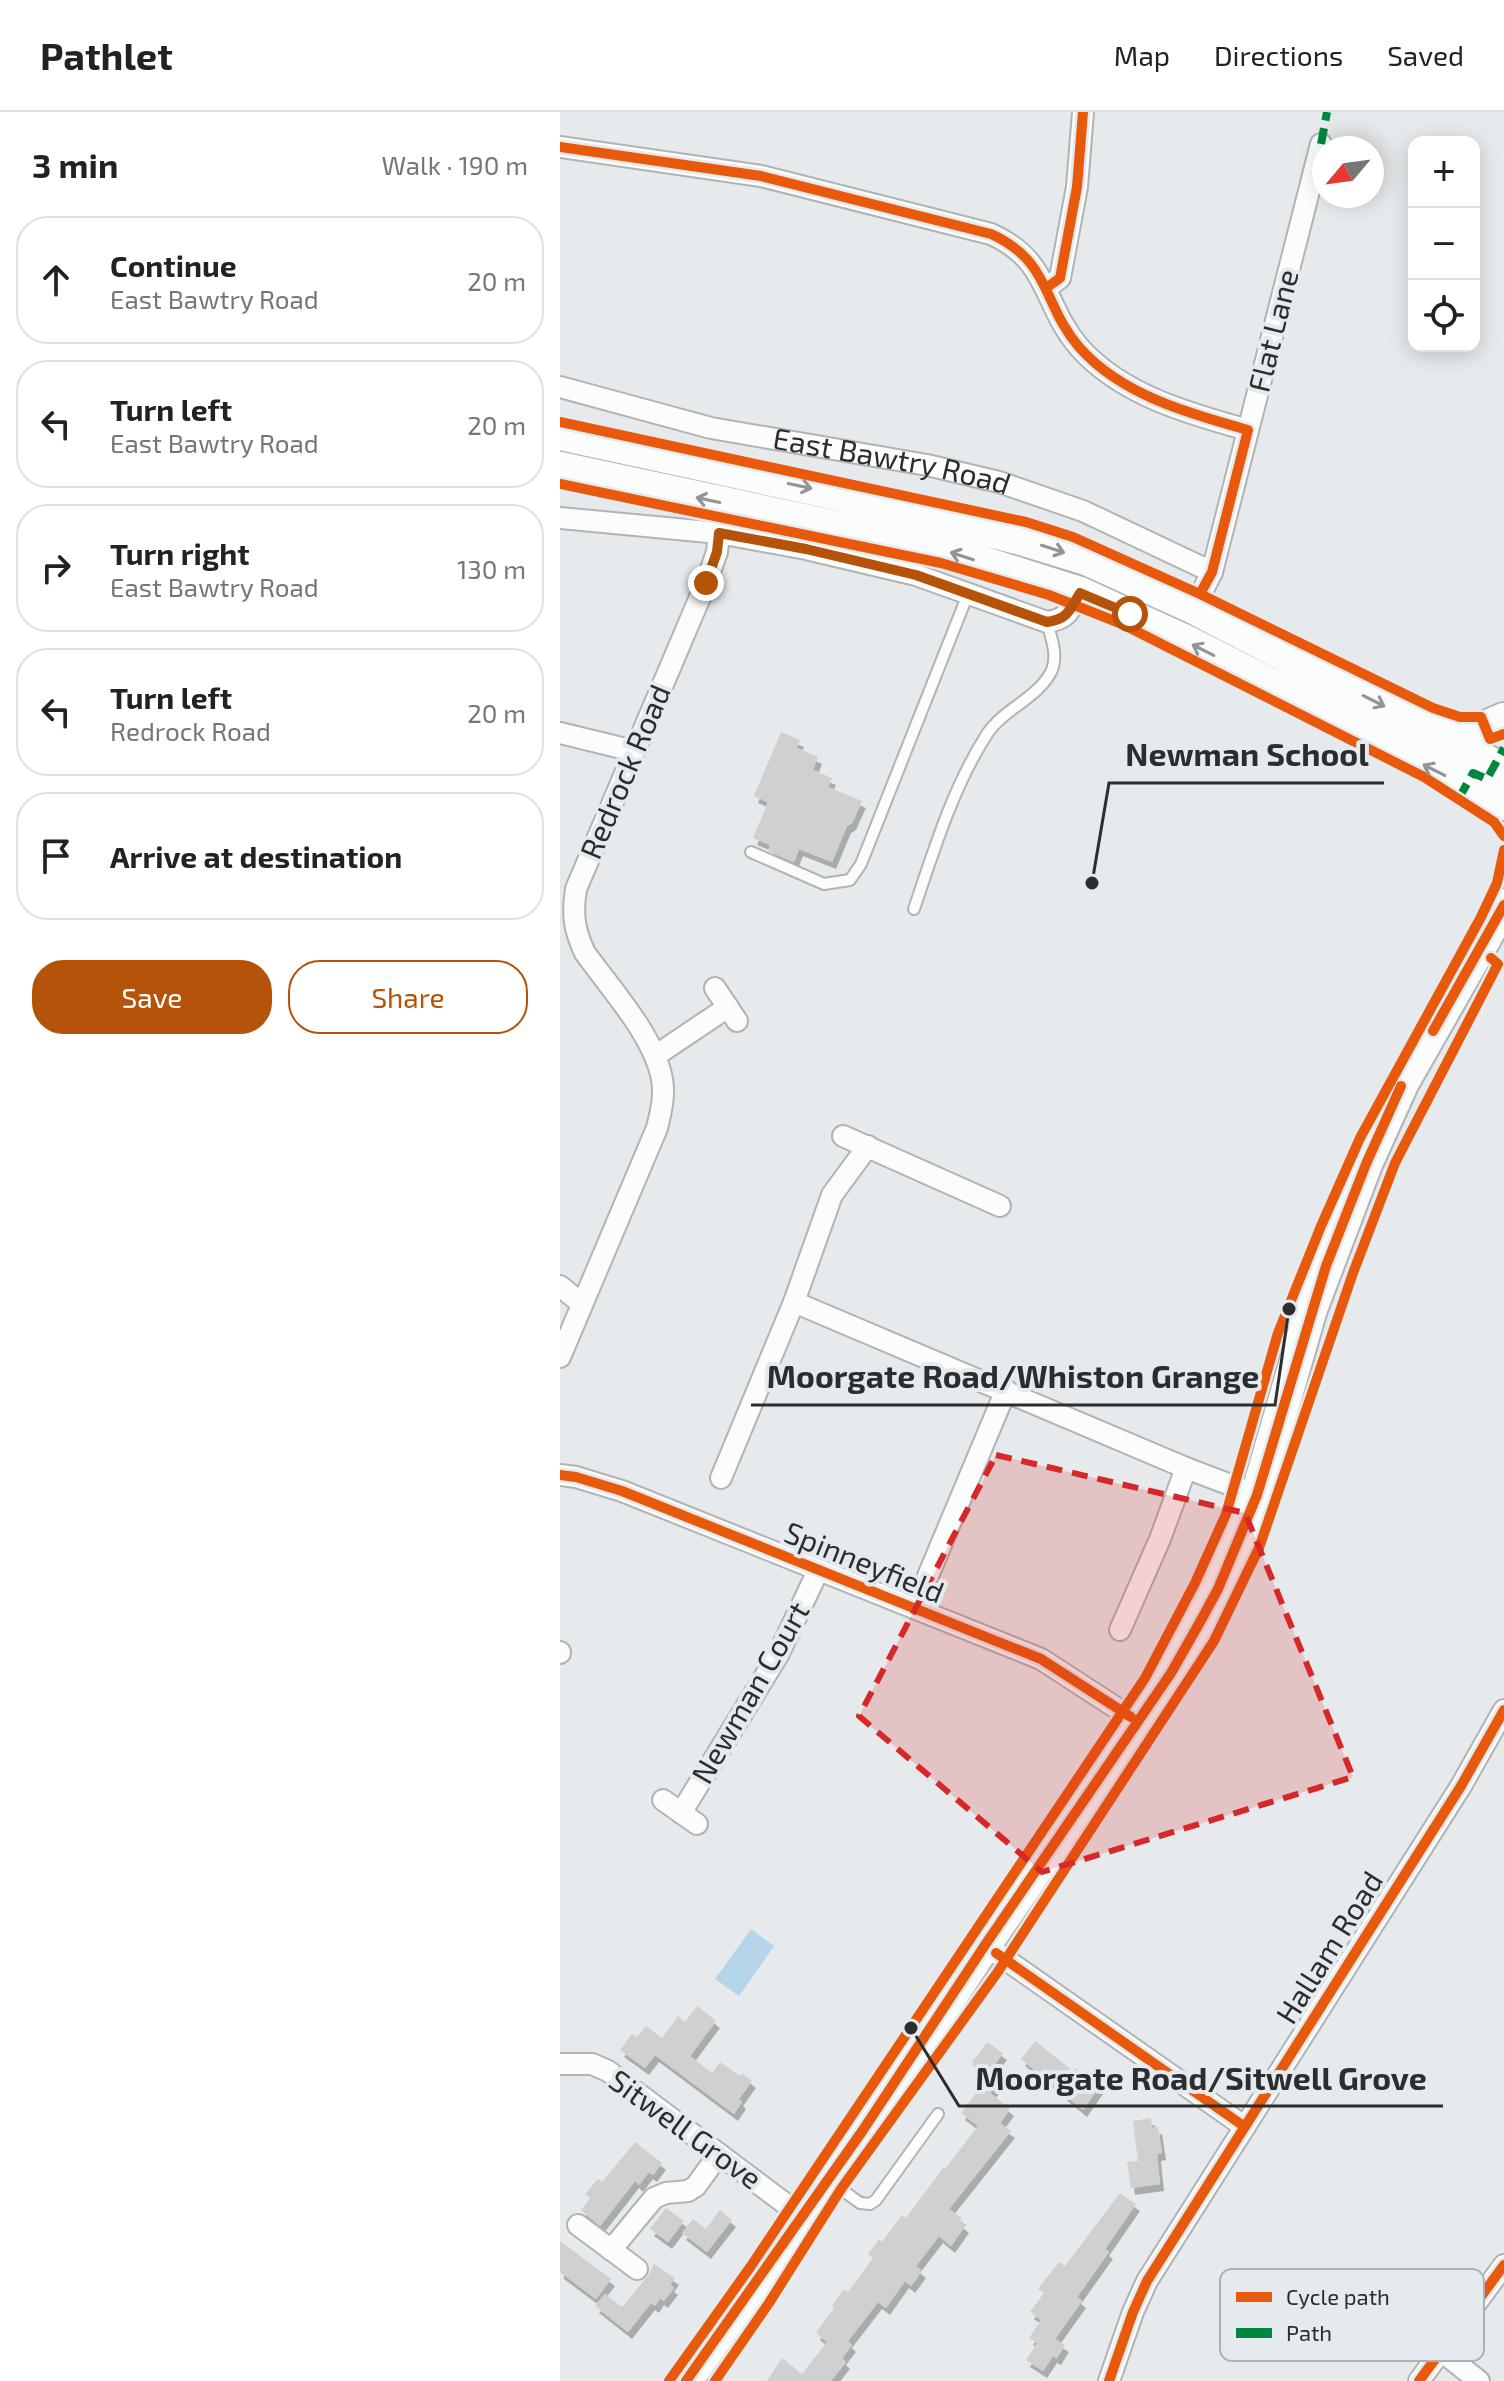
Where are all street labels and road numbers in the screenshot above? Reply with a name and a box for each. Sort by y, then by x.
street label: Flat Lane [1239,265,1305,396]
street label: East Bawtry Road [770,419,1016,501]
street label: Redrock Road [571,679,677,864]
street label: Spinneyfield [780,1513,950,1609]
street label: Newman Court [683,1595,816,1789]
street label: Hallam Road [1267,1864,1389,2030]
street label: Sitwell Grove [603,2061,769,2196]

